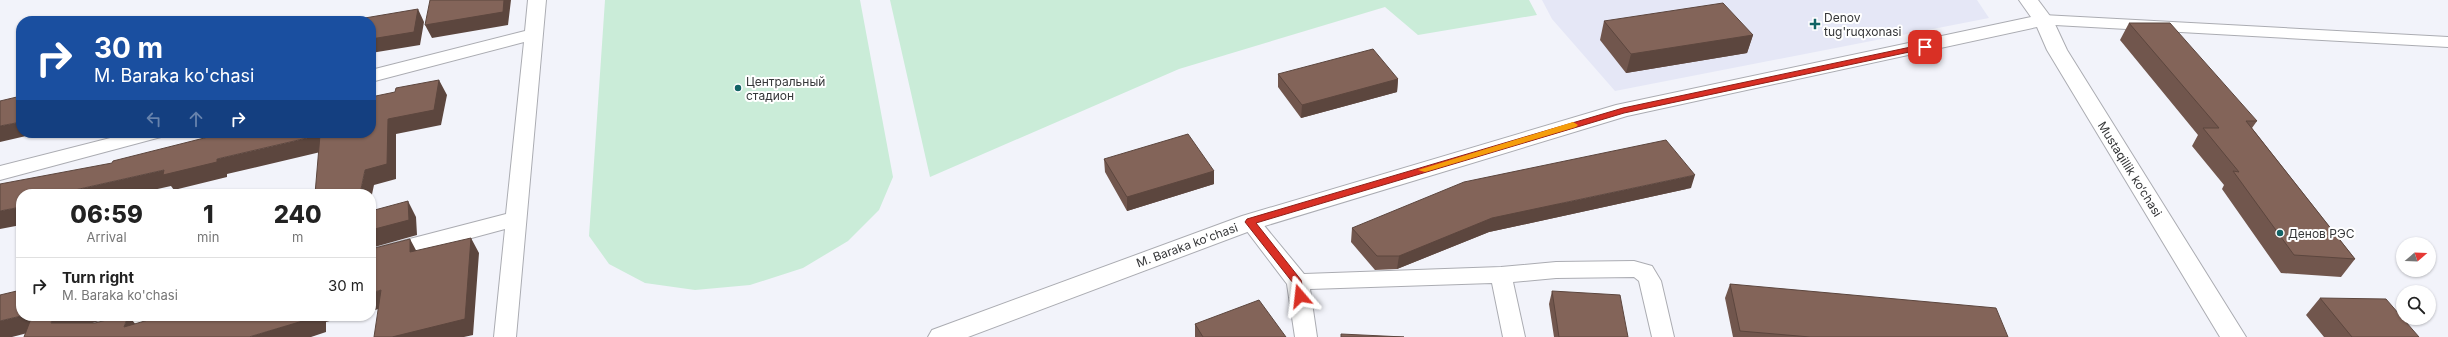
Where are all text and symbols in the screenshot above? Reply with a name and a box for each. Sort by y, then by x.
place label: Denov tug'ruqxonasi [1824,10,1902,39]
marker: Denov tug'ruqxonasi [1809,18,1821,30]
pin [1908,30,1942,64]
text: 30 m [94,31,163,65]
icon: right [28,32,80,84]
icon: arrive [1914,36,1936,58]
text: M. Baraka ko'chasi [94,65,254,86]
place label: Центральный стадион [746,74,825,103]
marker: Центральный стадион [733,83,743,93]
icon: left [143,108,165,130]
icon: ahead [185,108,207,130]
icon: right [227,108,249,130]
street label: Mustaqillik ko‘chasi [2095,119,2165,219]
text: 06:59 [70,200,143,229]
text: 1 [203,200,214,229]
text: 240 [274,200,322,229]
street label: M. Baraka ko'chasi [1134,220,1240,270]
place label: Денов РЭС [2288,226,2355,241]
marker: Денов РЭС [2275,228,2285,238]
text: Arrival [87,229,127,245]
text: min [197,229,219,245]
text: m [292,229,303,245]
north arrow [2396,237,2436,277]
map controls [2396,237,2436,325]
text: Turn right [62,268,134,287]
icon: right [28,275,50,297]
position arrow [1279,275,1321,317]
text: 30 m [328,276,364,295]
button: search [2396,285,2436,325]
text: M. Baraka ko'chasi [62,287,178,303]

